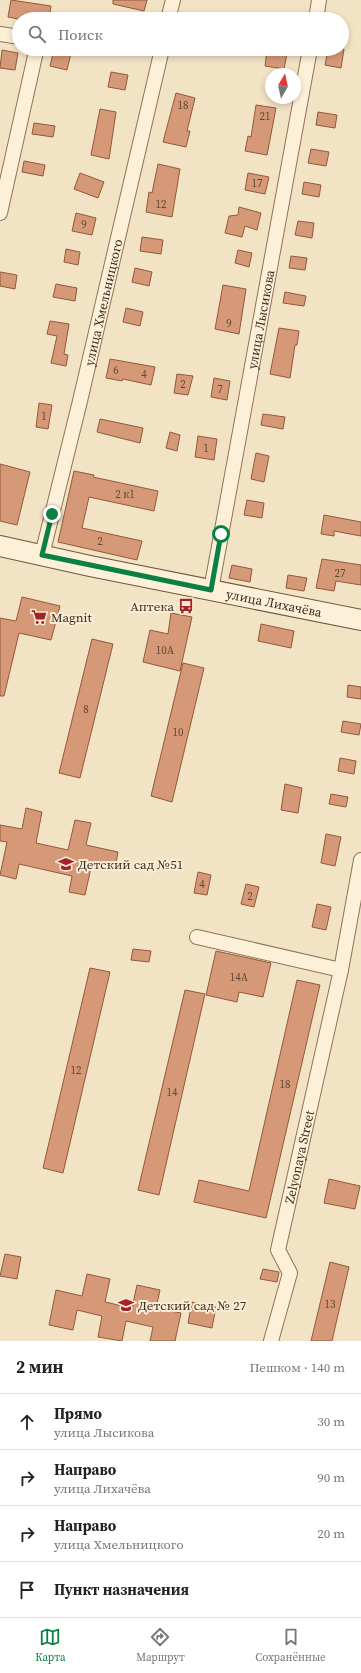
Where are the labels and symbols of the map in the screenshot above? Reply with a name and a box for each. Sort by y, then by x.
north arrow [265,68,301,104]
house number: 18 [178,98,189,113]
house number: 21 [260,109,271,124]
house number: 17 [252,176,263,191]
house number: 12 [156,197,167,212]
house number: 9 [81,217,87,232]
street label: улица Хмельницкого [80,237,126,368]
street label: улица Лысикова [244,268,278,371]
house number: 9 [226,316,232,331]
house number: 6 [113,363,119,378]
house number: 4 [141,367,147,382]
house number: 2 [180,377,186,392]
house number: 7 [217,382,223,397]
house number: 1 [41,409,47,424]
house number: 1 [203,441,209,456]
house number: 2 к1 [115,487,135,502]
route end [43,505,61,523]
route start [212,525,230,543]
house number: 2 [97,534,103,549]
house number: 27 [335,566,346,581]
street label: улица Лихачёва [225,585,324,621]
bus stop icon: Аптека [177,597,195,615]
place label: Аптека [130,598,174,615]
supermarket icon: Magnit [30,608,48,626]
place label: Magnit [51,609,92,626]
house number: 10А [156,643,175,658]
house number: 8 [83,702,89,717]
house number: 10 [173,725,184,740]
school or university icon: Детский сад №51 [57,855,75,873]
place label: Детский сад №51 [78,856,183,873]
house number: 4 [199,877,205,892]
house number: 2 [247,889,253,904]
house number: 14А [230,970,249,985]
house number: 12 [71,1063,82,1078]
house number: 18 [280,1077,291,1092]
house number: 14 [167,1085,178,1100]
street label: Zelyonaya Street [281,1108,318,1205]
school or university icon: Детский сад № 27 [117,1296,135,1314]
place label: Детский сад № 27 [138,1297,247,1314]
house number: 13 [325,1297,336,1312]

